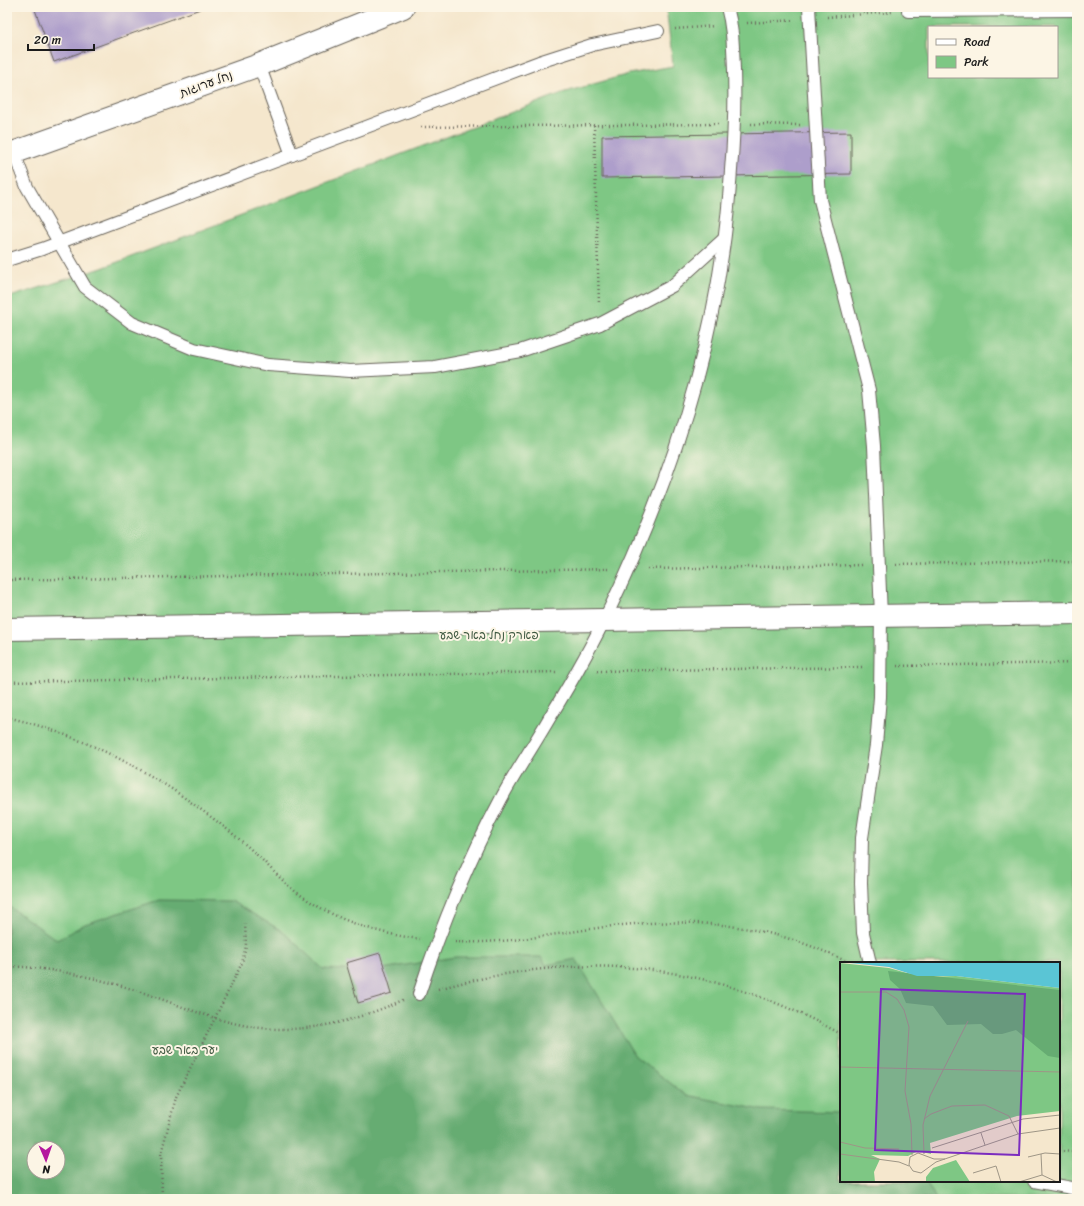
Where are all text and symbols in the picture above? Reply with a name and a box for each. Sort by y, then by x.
scale bar [28,26,94,52]
legend [928,26,1058,78]
text: 20 m [34,29,61,51]
text: Road [964,31,991,53]
text: Park [964,51,989,73]
street label: נחל ערוגות [175,64,236,104]
park label: פארק נחל באר שבע [439,624,539,646]
inset map [840,962,1060,1182]
park label: יער באר שבע [152,1039,218,1061]
north arrow [26,1140,66,1180]
text: N [42,1160,51,1179]

